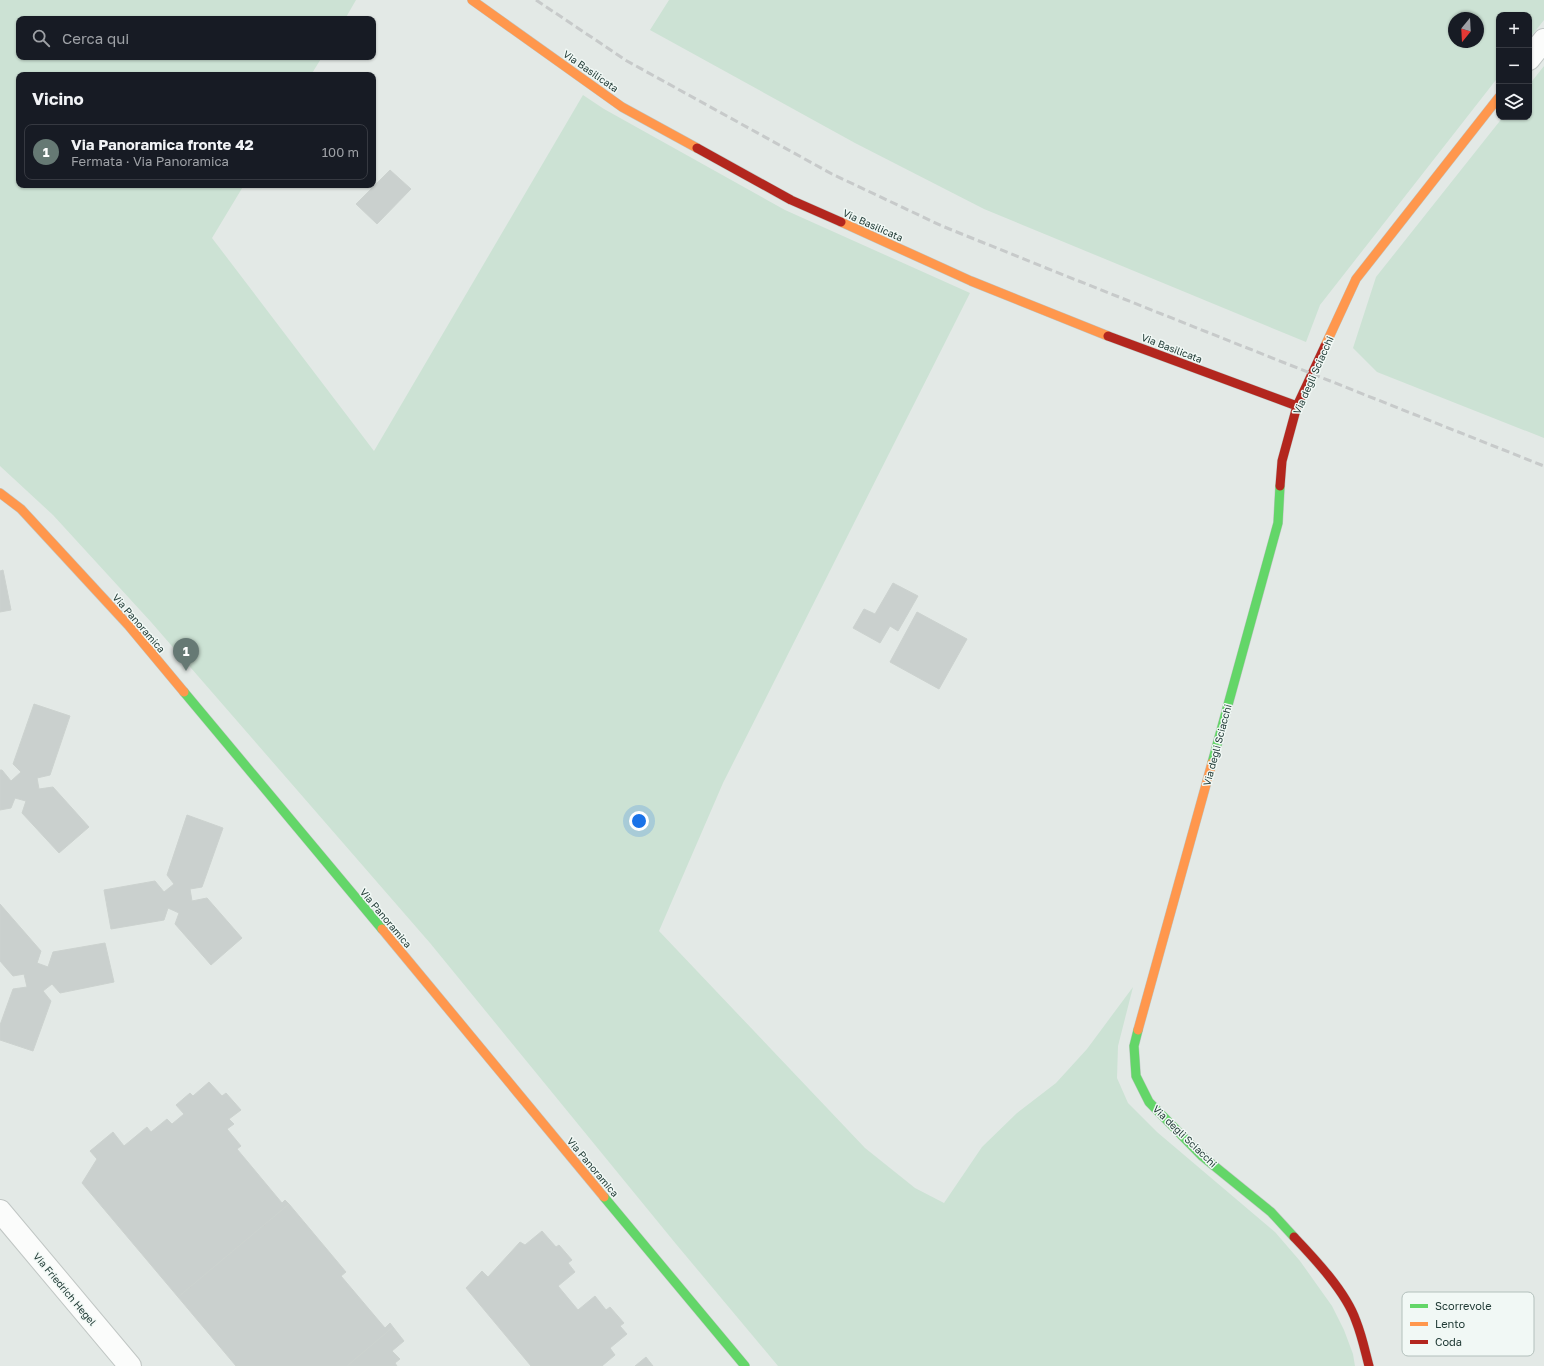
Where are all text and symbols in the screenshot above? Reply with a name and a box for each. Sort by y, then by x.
north arrow [1448,12,1484,48]
map controls [1496,12,1532,120]
button: + [1496,12,1532,48]
search box [16,16,376,60]
icon: search [30,27,52,49]
text: Cerca qui [62,29,129,47]
street label: Via Basilicata [561,48,621,94]
button: − [1496,48,1532,84]
button: layers [1496,84,1532,120]
text: Vicino [32,88,84,109]
text: Via Panoramica fronte 42 [71,135,254,153]
text: 1 [43,144,49,160]
text: 100 m [322,144,359,160]
text: Fermata · Via Panoramica [71,153,229,169]
street label: Via Basilicata [841,206,905,244]
street label: Via Basilicata [1140,331,1204,365]
street label: Via degli Sciacchi [1290,334,1336,416]
street label: Via Panoramica [110,591,168,655]
pin: 1 [173,638,199,671]
street label: Via degli Sciacchi [1200,703,1234,787]
your location [629,811,649,831]
street label: Via Panoramica [358,886,414,950]
street label: Via degli Sciacchi [1151,1103,1219,1169]
street label: Via Panoramica [565,1135,621,1199]
street label: Via Friedrich Hegel [31,1250,99,1328]
legend [1402,1292,1534,1356]
text: Scorrevole [1435,1299,1492,1312]
text: Lento [1435,1317,1466,1330]
text: Coda [1435,1335,1462,1348]

